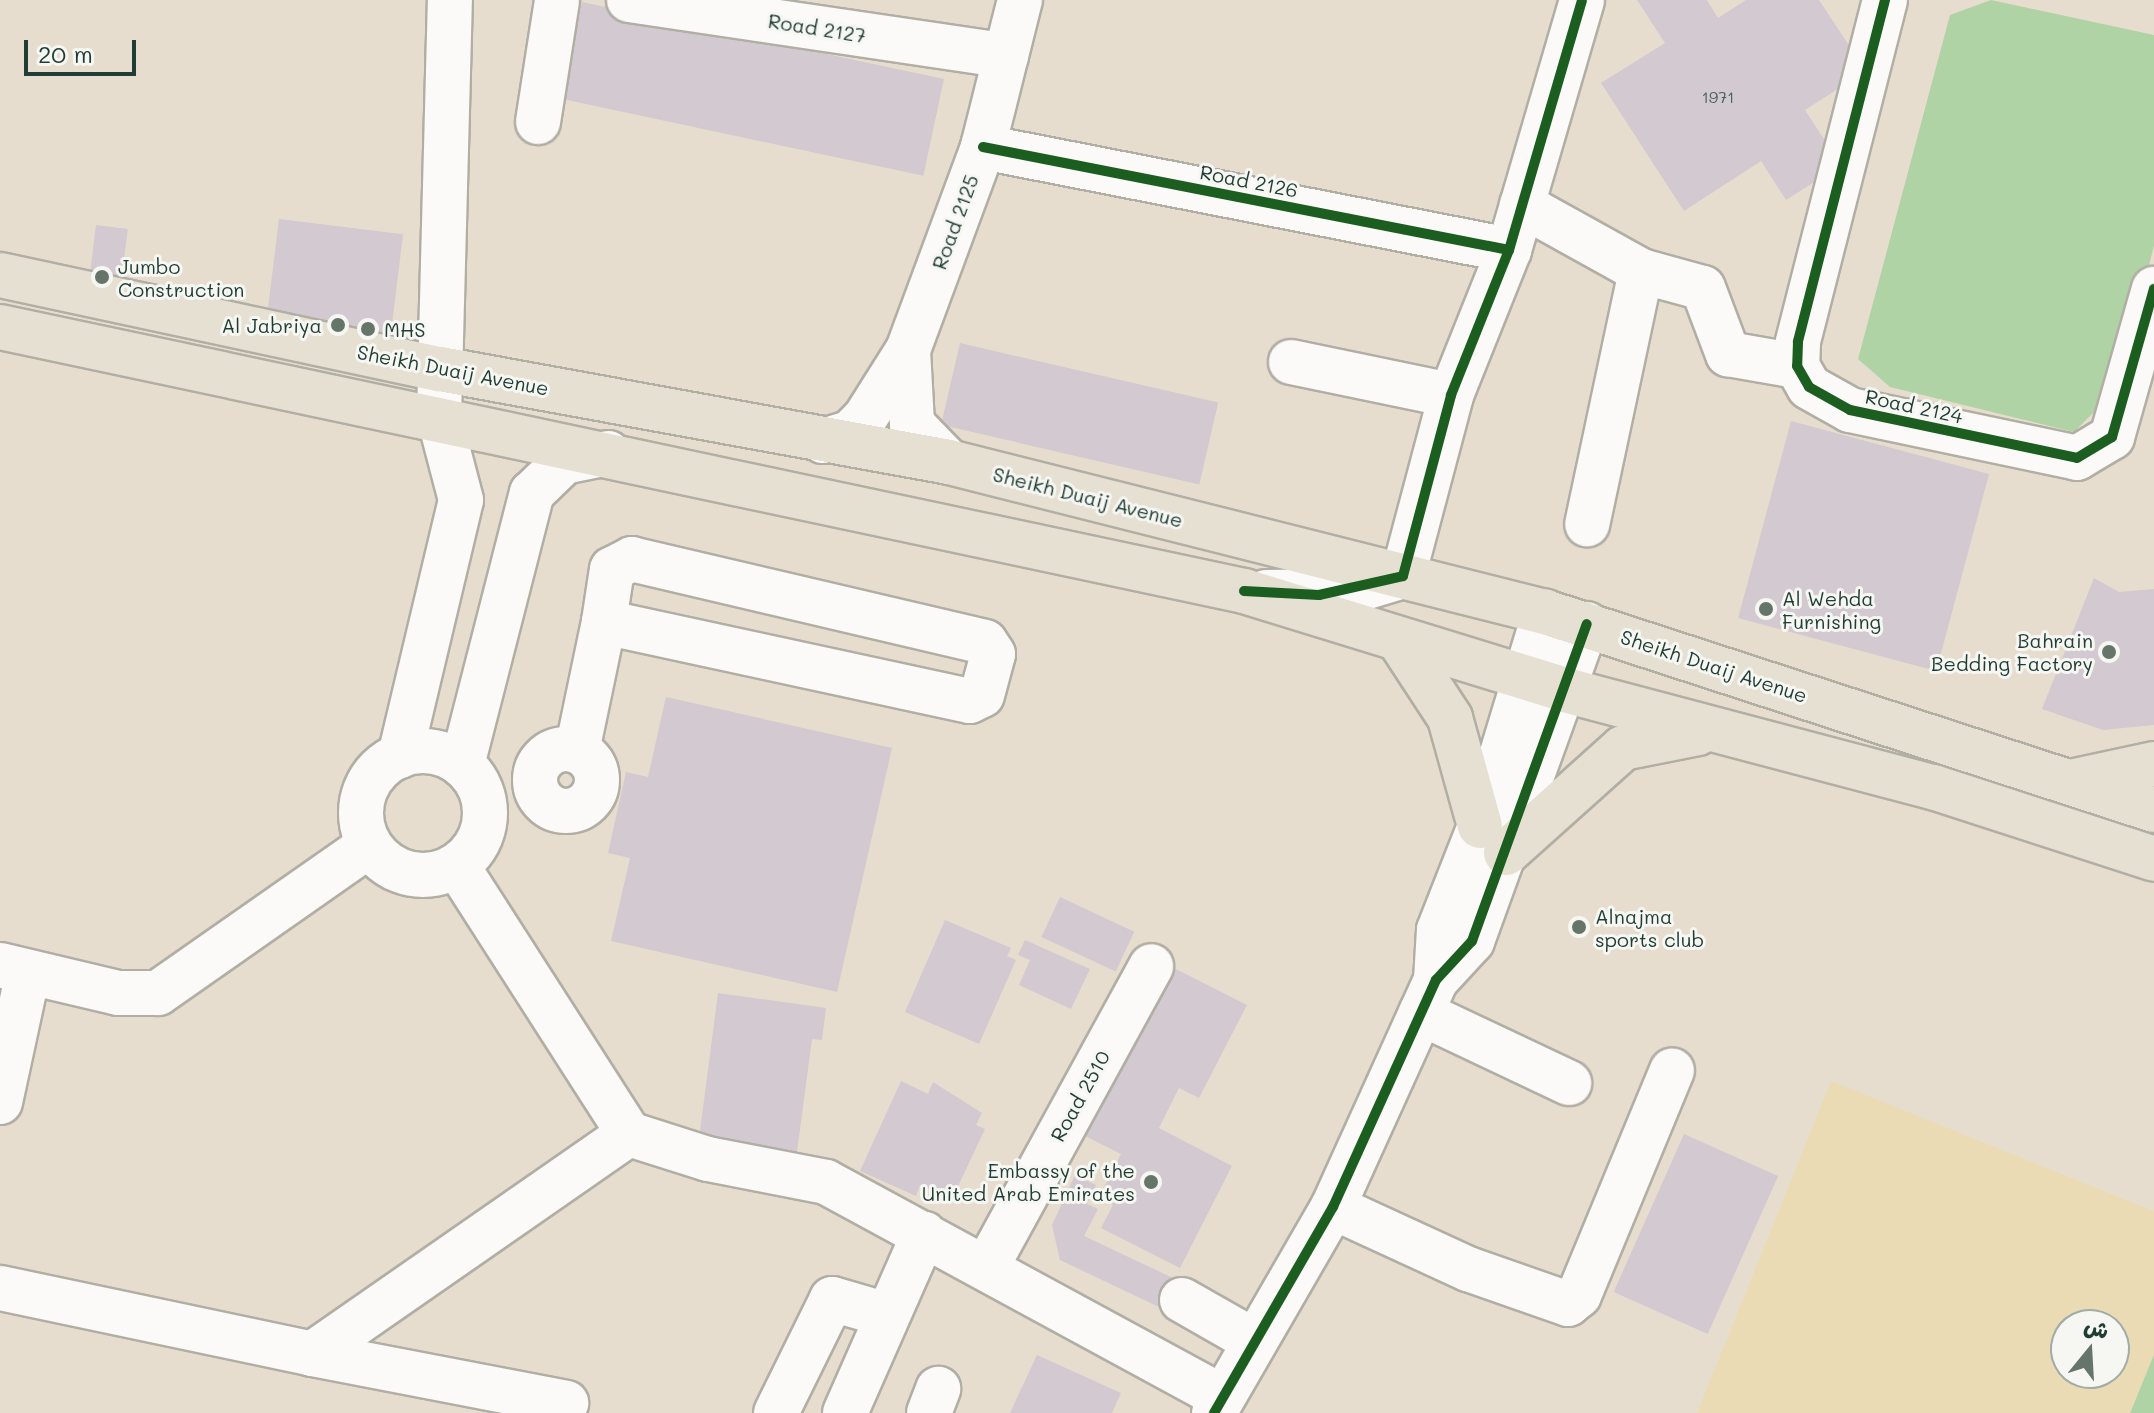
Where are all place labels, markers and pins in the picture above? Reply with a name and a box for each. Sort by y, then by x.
place label: Jumbo Construction [118,254,244,301]
marker: Jumbo Construction [93,268,111,286]
place label: Al Jabriya [222,313,322,337]
marker: Al Jabriya [329,316,347,334]
place label: MHS [384,317,425,341]
marker: MHS [359,320,377,338]
place label: Al Wehda Furnishing [1782,586,1881,633]
marker: Al Wehda Furnishing [1757,600,1775,618]
place label: Bahrain Bedding Factory [1931,628,2093,675]
marker: Bahrain Bedding Factory [2100,643,2118,661]
place label: Alnajma sports club [1595,904,1704,951]
marker: Alnajma sports club [1570,918,1588,936]
place label: Embassy of the United Arab Emirates [922,1158,1135,1205]
marker: Embassy of the United Arab Emirates [1142,1173,1160,1191]

